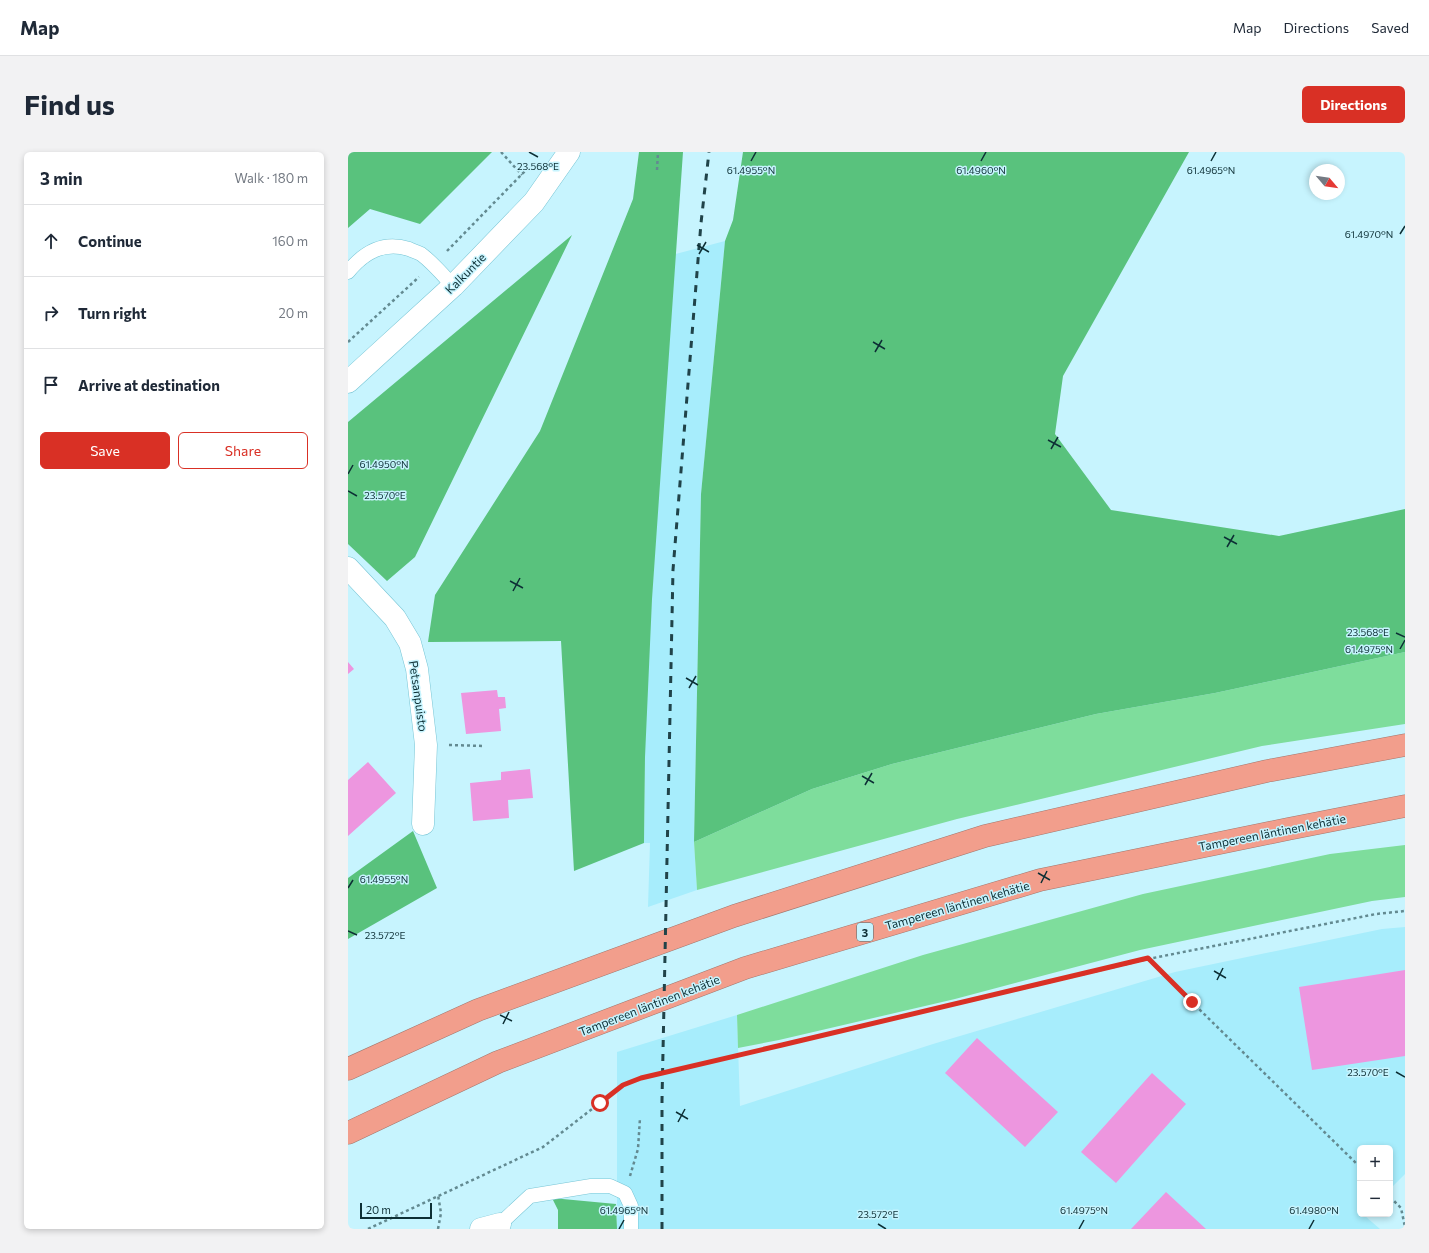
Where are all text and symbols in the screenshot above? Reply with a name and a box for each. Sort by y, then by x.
text: Map [20,16,59,39]
text: Map [1233,19,1262,36]
text: Directions [1284,19,1349,36]
text: Saved [1371,19,1409,36]
button: Directions [1302,86,1405,123]
text: Find us [24,87,115,121]
text: 23.568°E [517,160,559,172]
text: 61.4955°N [727,164,775,176]
text: 61.4960°N [956,164,1006,176]
text: 61.4965°N [1187,164,1235,176]
north arrow [1309,164,1345,200]
text: 3 min [40,168,83,189]
text: Walk · 180 m [234,170,308,186]
text: 61.4970°N [1345,228,1393,240]
icon: ahead [40,230,62,252]
text: Continue [78,232,142,250]
text: 160 m [272,233,308,249]
street label: Kalkuntie [442,250,488,296]
icon: right [40,302,62,324]
text: Turn right [78,304,147,322]
text: 20 m [279,305,308,321]
icon: arrive [40,374,62,396]
text: Arrive at destination [78,376,220,394]
button: Save [40,432,170,469]
button: Share [178,432,308,469]
text: 61.4950°N [359,458,409,470]
text: 23.570°E [364,489,406,501]
text: 23.568°E [1347,626,1389,638]
text: 61.4975°N [1345,643,1393,655]
street label: Petsanpuisto [407,660,431,732]
street label: Tampereen läntinen kehätie [1197,811,1347,853]
text: 61.4955°N [360,873,408,885]
street label: Tampereen läntinen kehätie [883,878,1031,932]
road number: 3 [857,923,873,941]
text: 23.572°E [365,929,405,941]
street label: Tampereen läntinen kehätie [577,972,721,1038]
route end [1183,993,1201,1011]
text: 23.570°E [1347,1066,1389,1078]
route start [591,1094,609,1112]
map controls [1357,1145,1393,1217]
button: + [1357,1145,1393,1181]
button: − [1357,1181,1393,1217]
scale bar [360,1201,432,1220]
text: 20 m [366,1203,391,1216]
text: 61.4965°N [600,1204,648,1216]
text: 61.4975°N [1060,1204,1108,1216]
text: 61.4980°N [1289,1204,1339,1216]
text: 23.572°E [858,1208,898,1220]

